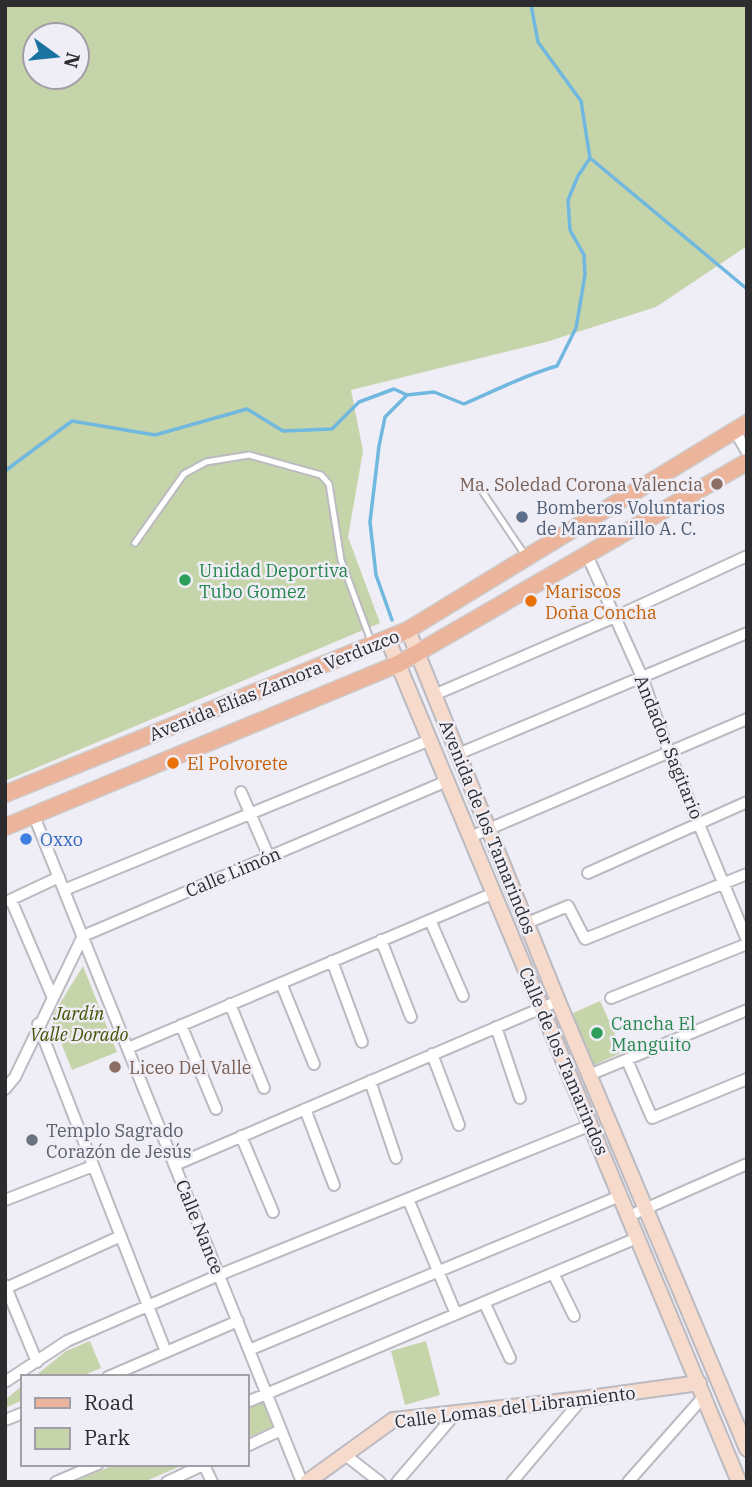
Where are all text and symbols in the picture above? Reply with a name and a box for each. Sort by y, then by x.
north arrow [21,21,91,91]
text: N [59,50,86,71]
place label: Ma. Soledad Corona Valencia [459,473,703,496]
marker: Ma. Soledad Corona Valencia [709,476,725,492]
place label: Bomberos Voluntarios de Manzanillo A. C. [536,496,725,540]
marker: Bomberos Voluntarios de Manzanillo A. C. [514,509,530,525]
place label: Unidad Deportiva Tubo Gomez [199,559,349,603]
marker: Unidad Deportiva Tubo Gomez [177,572,193,588]
place label: Mariscos Doña Concha [545,580,657,624]
marker: Mariscos Doña Concha [523,593,539,609]
street label: Avenida Elías Zamora Verduzco [145,624,403,746]
street label: Andador Sagitario [630,671,708,823]
street label: Avenida de los Tamarindos [434,716,542,938]
place label: El Polvorete [187,752,288,775]
marker: El Polvorete [165,755,181,771]
place label: Oxxo [40,828,83,851]
marker: Oxxo [18,831,34,847]
street label: Calle Limón [182,842,284,902]
street label: Calle de los Tamarindos [514,963,614,1159]
park label: Jardín Valle Dorado [30,1002,128,1046]
place label: Cancha El Manguito [611,1012,695,1056]
marker: Cancha El Manguito [589,1025,605,1041]
place label: Liceo Del Valle [129,1056,251,1079]
marker: Liceo Del Valle [107,1059,123,1075]
place label: Templo Sagrado Corazón de Jesús [46,1119,191,1163]
marker: Templo Sagrado Corazón de Jesús [24,1132,40,1148]
street label: Calle Nance [171,1176,229,1278]
legend [21,1375,248,1466]
street label: Calle Lomas del Libramiento [393,1381,637,1433]
text: Road [84,1388,134,1416]
text: Park [84,1423,131,1451]

